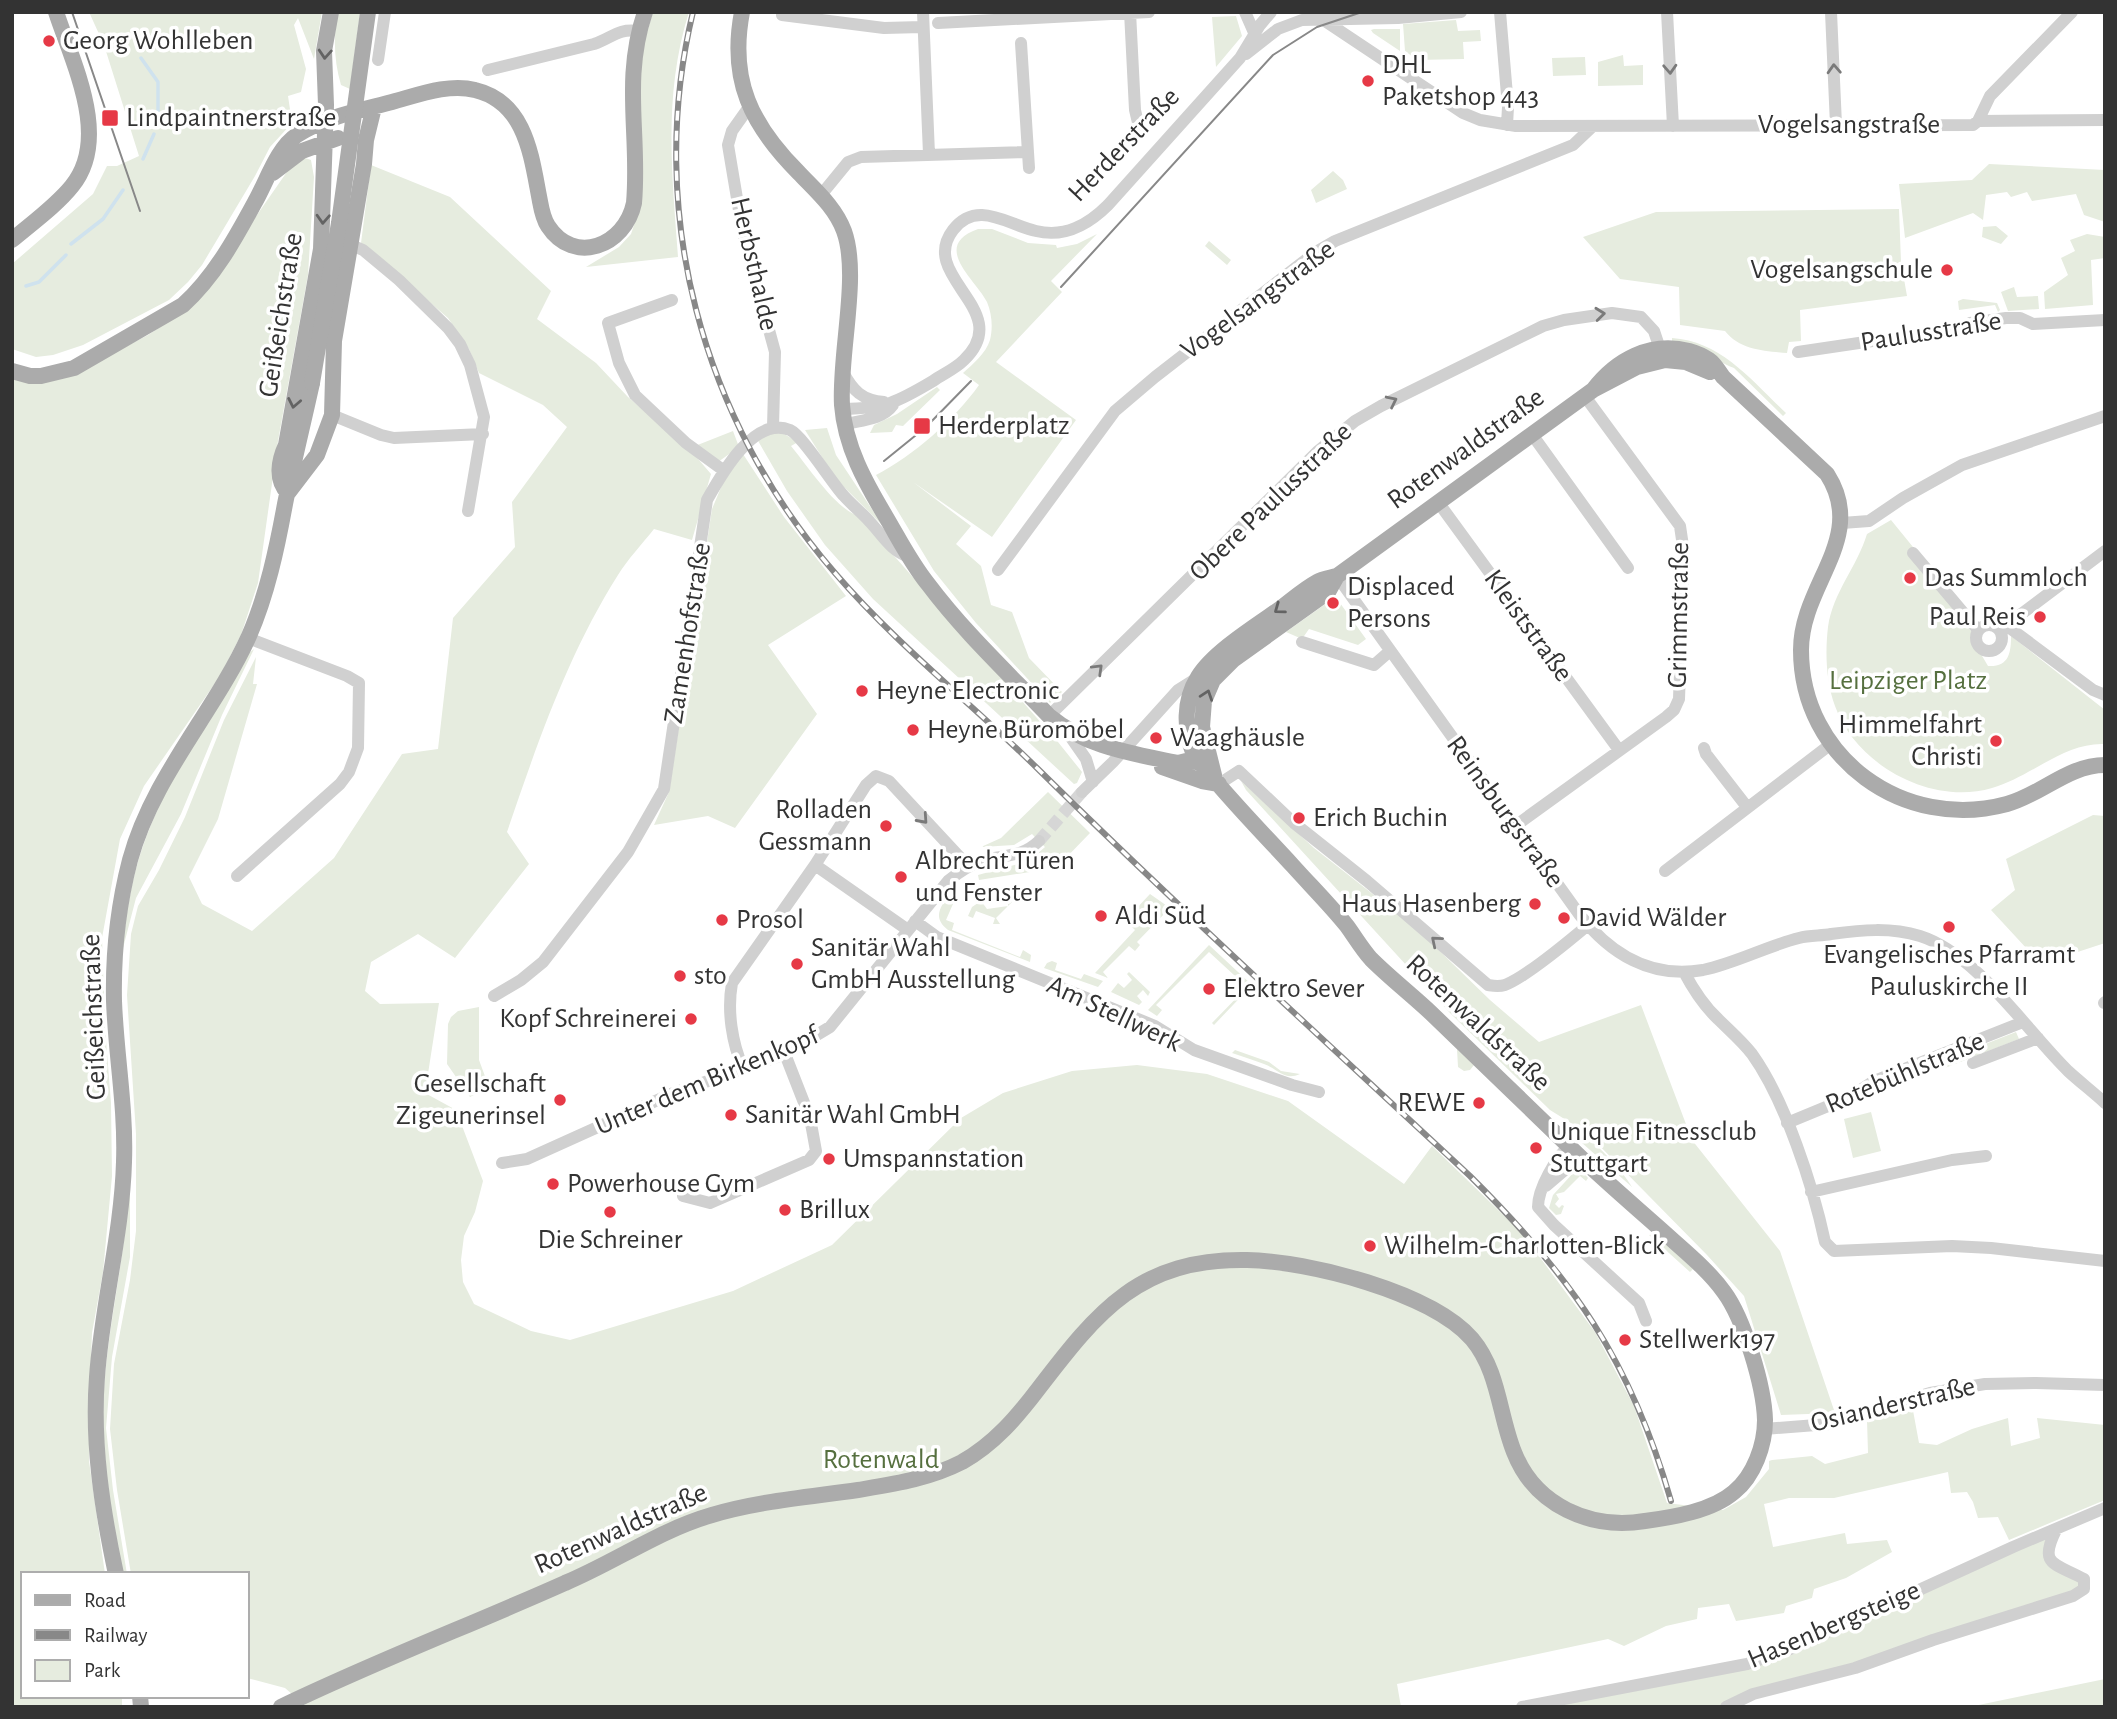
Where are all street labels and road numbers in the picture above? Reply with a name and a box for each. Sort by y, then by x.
street label: Herderstraße [1063,83,1185,207]
street label: Vogelsangstraße [1758,111,1940,139]
street label: Herbsthalde [725,195,783,333]
street label: Geißeichstraße [254,231,308,399]
street label: Vogelsangstraße [1176,235,1340,365]
street label: Paulusstraße [1859,307,2003,357]
street label: Rotenwaldstraße [1383,383,1549,515]
street label: Obere Paulusstraße [1184,418,1358,586]
street label: Zamenhofstraße [660,541,716,725]
street label: Grimmstraße [1664,542,1694,688]
street label: Kleiststraße [1478,565,1578,687]
street label: Reinsburgstraße [1441,731,1569,893]
street label: Geißeichstraße [77,933,111,1101]
street label: Rotenwaldstraße [1400,949,1556,1097]
street label: Am Stellwerk [1043,971,1186,1057]
street label: Unter dem Birkenkopf [591,1021,824,1141]
street label: Rotebühlstraße [1822,1027,1988,1119]
street label: Osianderstraße [1808,1372,1978,1438]
street label: Rotenwaldstraße [530,1478,712,1580]
street label: Hasenbergsteige [1744,1576,1924,1674]

